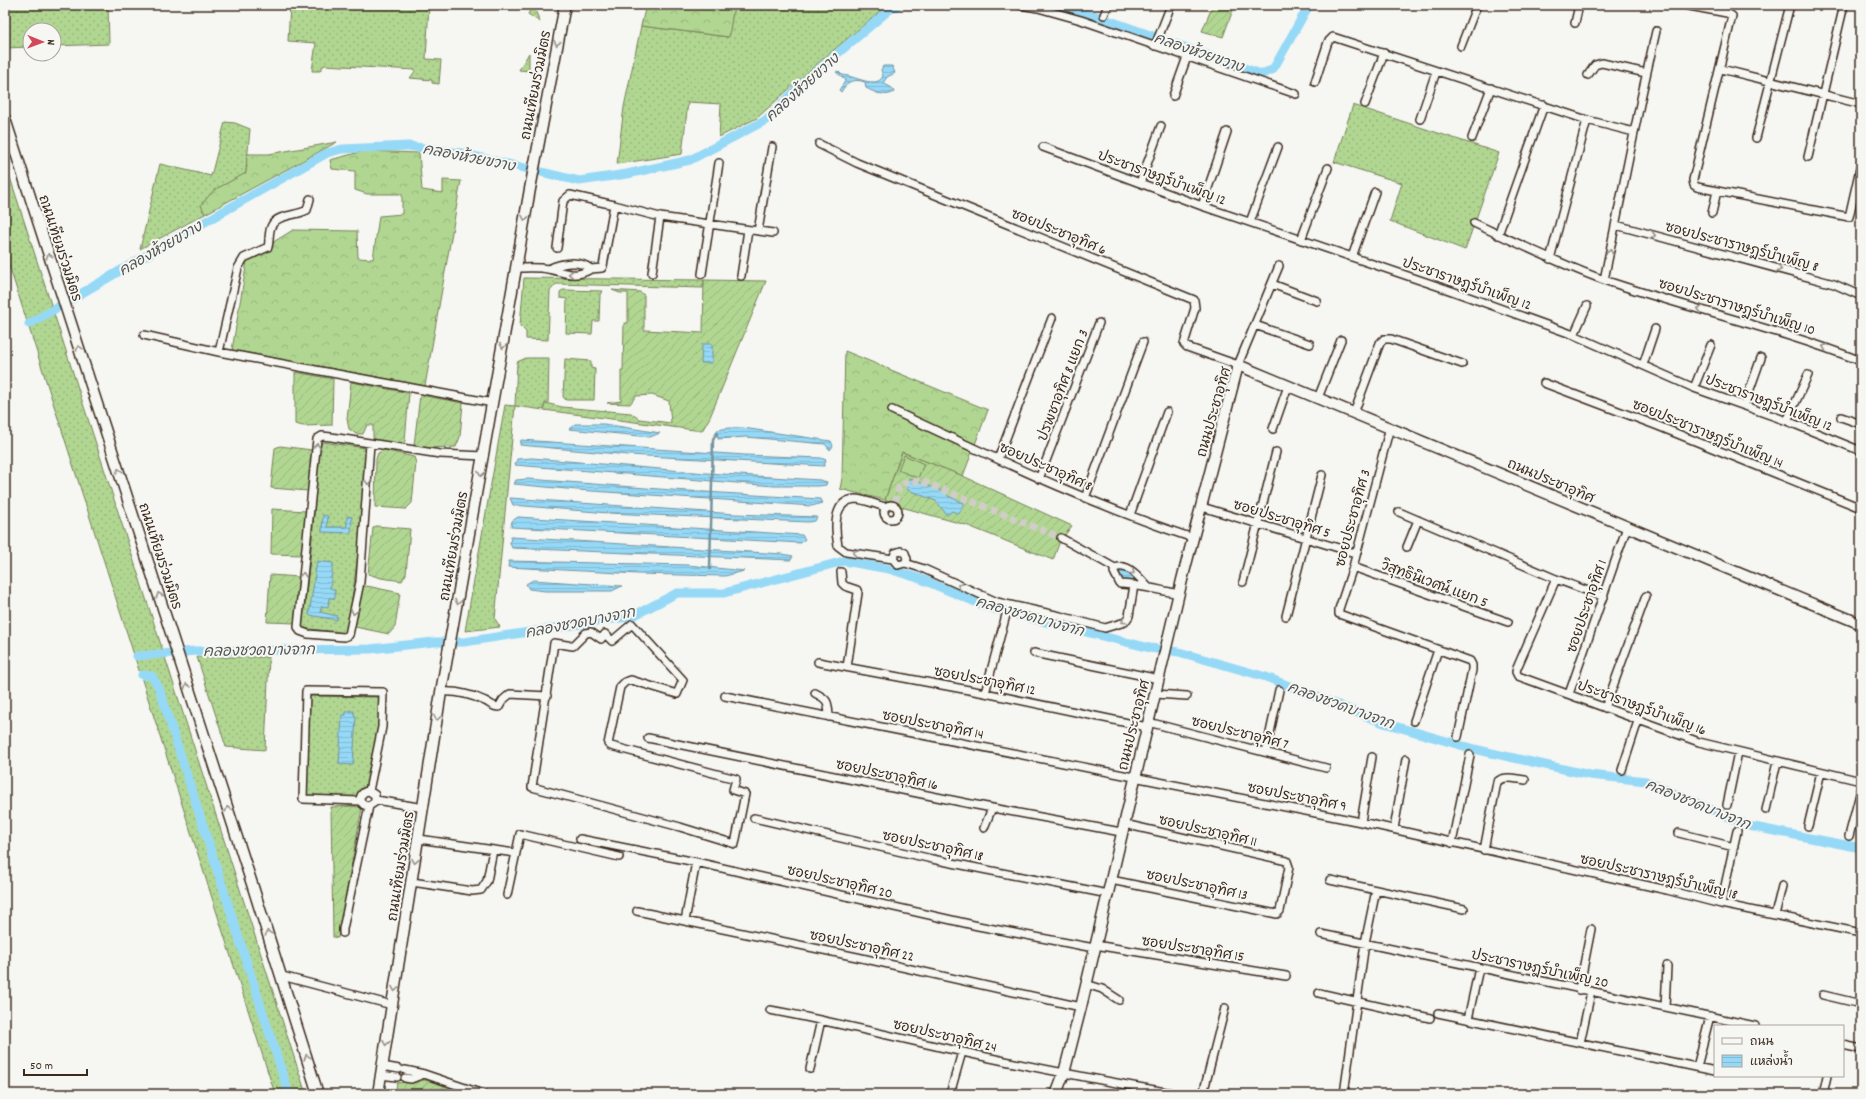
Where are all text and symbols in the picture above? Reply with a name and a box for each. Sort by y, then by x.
north arrow [22,22,62,62]
water label: คลองห้วยขวาง [1151,27,1248,80]
street label: ถนนเทียมร่วมมิตร [517,29,557,142]
text: N [42,39,58,46]
one-way arrow [554,40,562,46]
water label: คลองห้วยขวาง [761,47,846,128]
water label: คลองห้วยขวาง [421,138,518,179]
street label: ประชาราษฎร์บำเพ็ญ 12 [1094,145,1229,211]
street label: ถนนเทียมร่วมมิตร [32,193,86,305]
street label: ซอยประชาอุทิศ 6 [1008,205,1109,261]
water label: คลองห้วยขวาง [115,215,208,283]
one-way arrow [521,215,530,221]
street label: ซอยประชาราษฎร์บำเพ็ญ 8 [1662,217,1821,278]
one-way arrow [1650,230,1657,239]
one-way arrow [1605,249,1614,255]
street label: ประชาราษฎร์บำเพ็ญ 12 [1399,252,1534,316]
one-way arrow [45,253,54,260]
one-way arrow [1775,264,1782,273]
one-way arrow [568,269,574,278]
street label: ซอยประชาราษฎร์บำเพ็ญ 10 [1655,274,1818,341]
one-way arrow [1697,305,1704,314]
street label: ปรพชาอุทิศ 8 แยก 3 [1033,327,1094,445]
one-way arrow [499,343,508,349]
one-way arrow [1821,343,1828,351]
one-way arrow [75,344,83,351]
street label: ถนนประชาอุทิศ [1193,364,1238,460]
street label: ประชาราษฎร์บำเพ็ญ 12 [1701,369,1835,437]
street label: ซอยประชาราษฎร์บำเพ็ญ 14 [1629,394,1786,474]
street label: ซอยประชาอุทิศ 8 [995,438,1095,497]
one-way arrow [312,443,321,449]
street label: ถนนประชาอุทิศ [1504,455,1598,510]
street label: ซอยประชาอุทิศ 3 [1331,467,1377,570]
one-way arrow [115,468,124,475]
one-way arrow [477,471,486,477]
one-way arrow [363,479,372,485]
street label: ถนนเทียมร่วมมิตร [435,490,474,603]
street label: ซอยประชาอุทิศ 5 [1230,496,1333,544]
street label: ถนนเทียมร่วมมิตร [132,501,186,613]
one-way arrow [852,549,858,558]
street label: วิสุทธินิเวศน์ แยก 5 [1378,555,1491,613]
street label: ซอยประชาอุทิศ 1 [1563,557,1613,656]
one-way arrow [1128,567,1135,574]
one-way arrow [299,572,308,578]
one-way arrow [957,583,965,591]
one-way arrow [155,592,164,599]
water label: คลองชวดบางจาก [973,592,1087,644]
one-way arrow [454,599,462,605]
water label: คลองชวดบางจาก [524,602,639,645]
one-way arrow [350,608,358,615]
one-way arrow [1121,616,1128,623]
water label: คลองชวดบางจาก [203,640,316,664]
street label: ซอยประชาอุทิศ 12 [932,662,1037,702]
street label: ประชาราษฎร์บำเพ็ญ 16 [1574,675,1709,742]
street label: ถนนประชาอุทิศ [1114,677,1156,773]
water label: คลองชวดบางจาก [1284,677,1398,737]
one-way arrow [183,682,192,689]
street label: ซอยประชาอุทิศ 14 [880,706,985,746]
street label: ซอยประชาอุทิศ 7 [1189,712,1290,756]
one-way arrow [433,715,442,722]
street label: ซอยประชาอุทิศ 16 [834,755,940,797]
water label: คลองชวดบางจาก [1641,775,1754,837]
street label: ซอยประชาอุทิศ 9 [1245,779,1348,817]
one-way arrow [224,806,233,813]
street label: ถนนเทียมร่วมมิตร [383,810,421,923]
street label: ซอยประชาอุทิศ 11 [1156,811,1259,853]
street label: ซอยประชาอุทิศ 18 [880,826,985,868]
street label: ซอยประชาราษฎร์บำเพ็ญ 18 [1578,849,1740,906]
one-way arrow [412,858,420,864]
street label: ซอยประชาอุทิศ 20 [785,861,894,905]
street label: ซอยประชาอุทิศ 13 [1144,865,1249,907]
street label: ซอยประชาอุทิศ 22 [807,926,916,968]
one-way arrow [264,929,273,936]
street label: ซอยประชาอุทิศ 15 [1140,932,1246,968]
street label: ประชาราษฎร์บำเพ็ญ 20 [1469,945,1610,994]
one-way arrow [391,986,400,992]
street label: ซอยประชาอุทิศ 24 [891,1015,999,1059]
legend [1714,1025,1844,1077]
text: ถนน [1750,1034,1774,1051]
one-way arrow [382,1040,390,1046]
text: แหล่งน้ำ [1750,1050,1793,1071]
scale bar [24,1051,87,1077]
one-way arrow [303,1053,312,1060]
text: 50 m [30,1058,53,1075]

